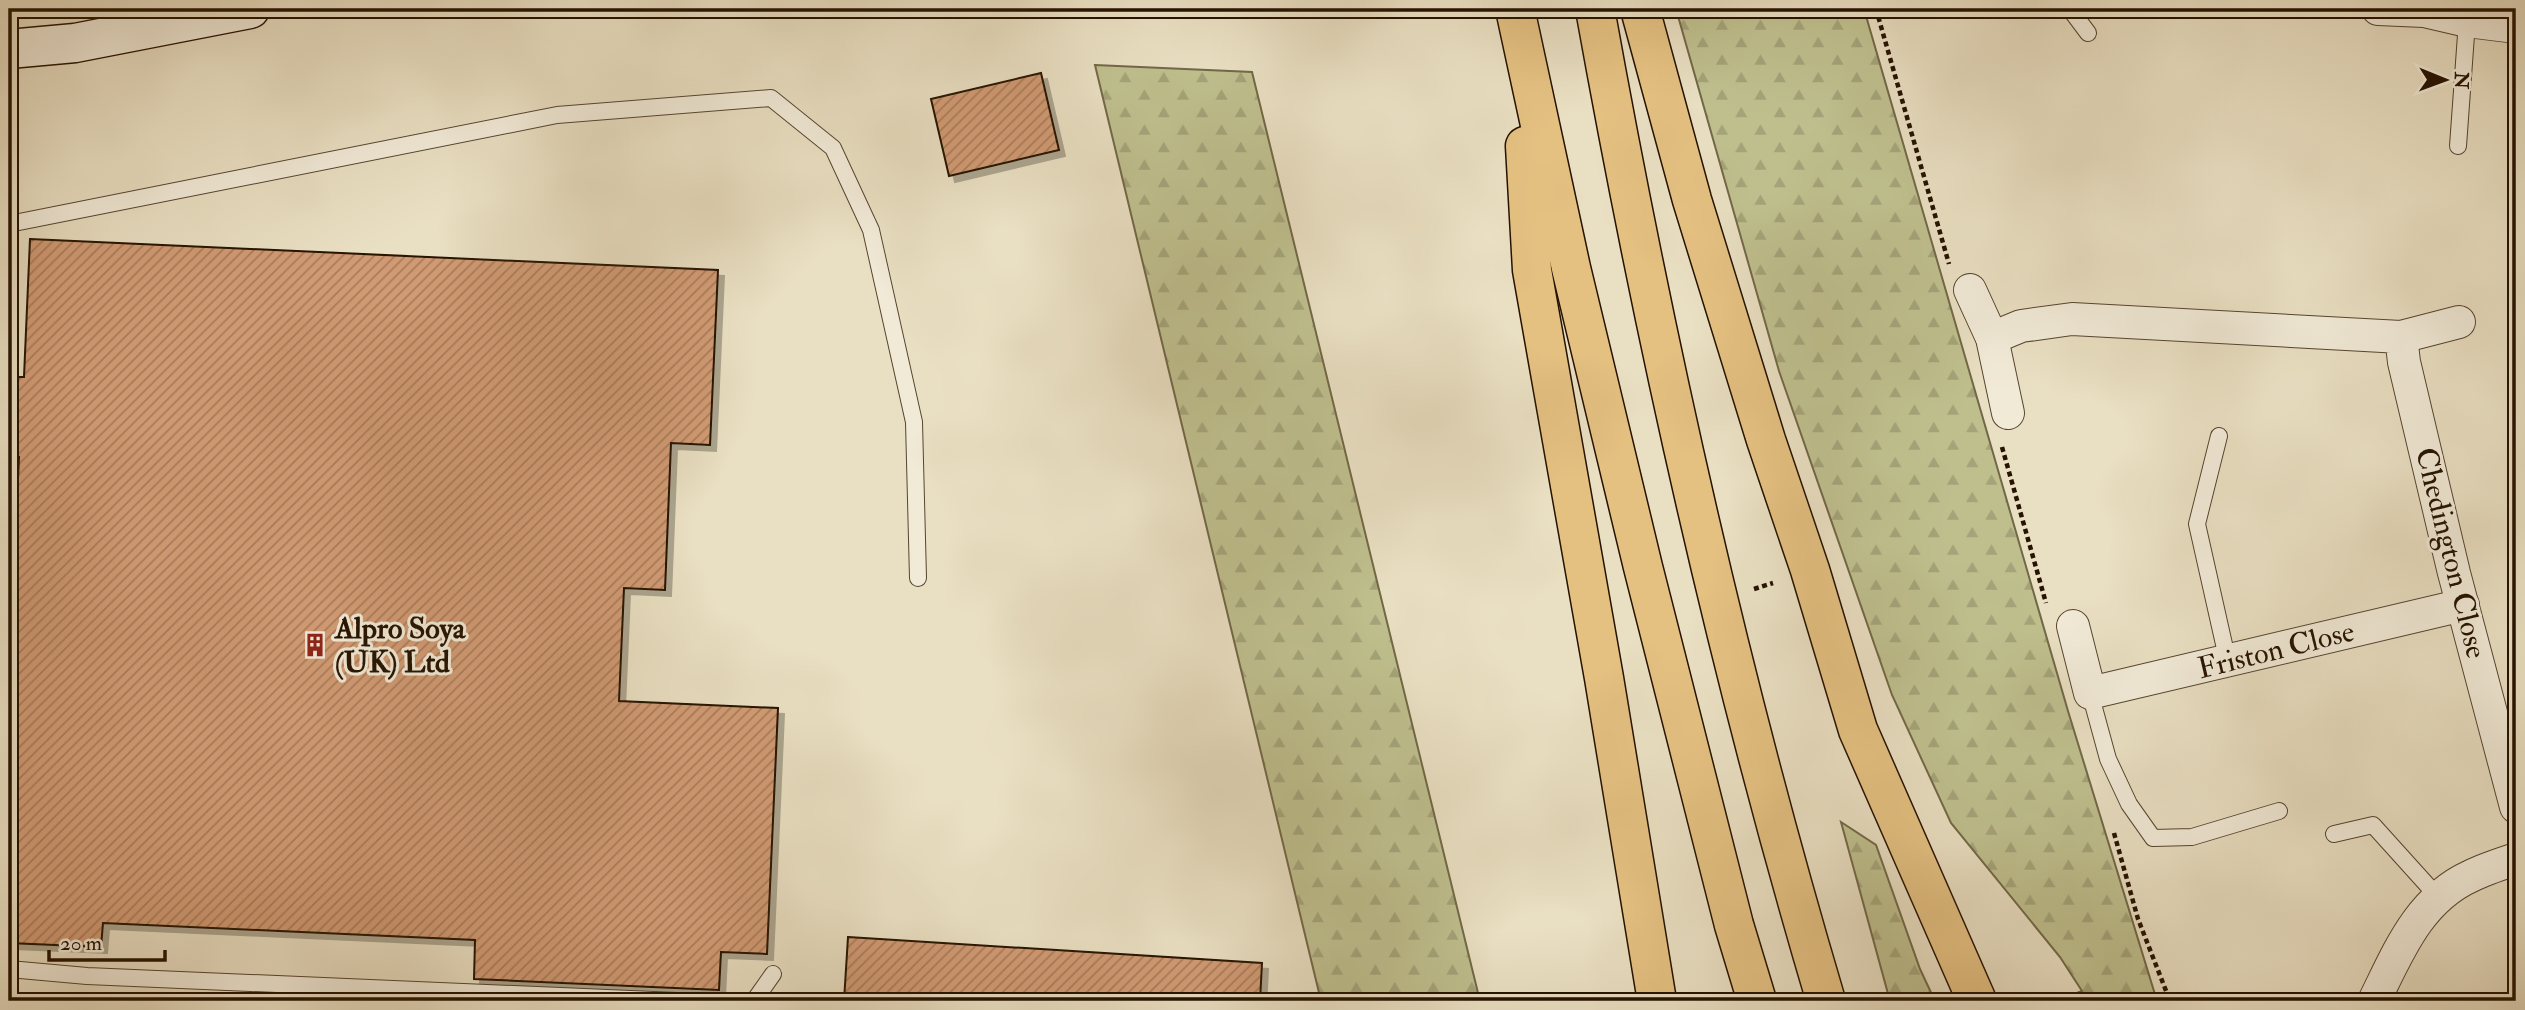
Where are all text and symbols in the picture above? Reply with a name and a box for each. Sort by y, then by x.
north arrow [2410,46,2480,116]
text: N [2449,71,2473,90]
street label: Chedington Close [2407,444,2495,662]
place label: Alpro Soya (UK) Ltd [333,610,467,681]
street label: Friston Close [2194,613,2358,687]
building icon: Alpro Soya (UK) Ltd [301,631,329,659]
scale bar [49,919,164,963]
text: 20 m [60,930,102,957]

